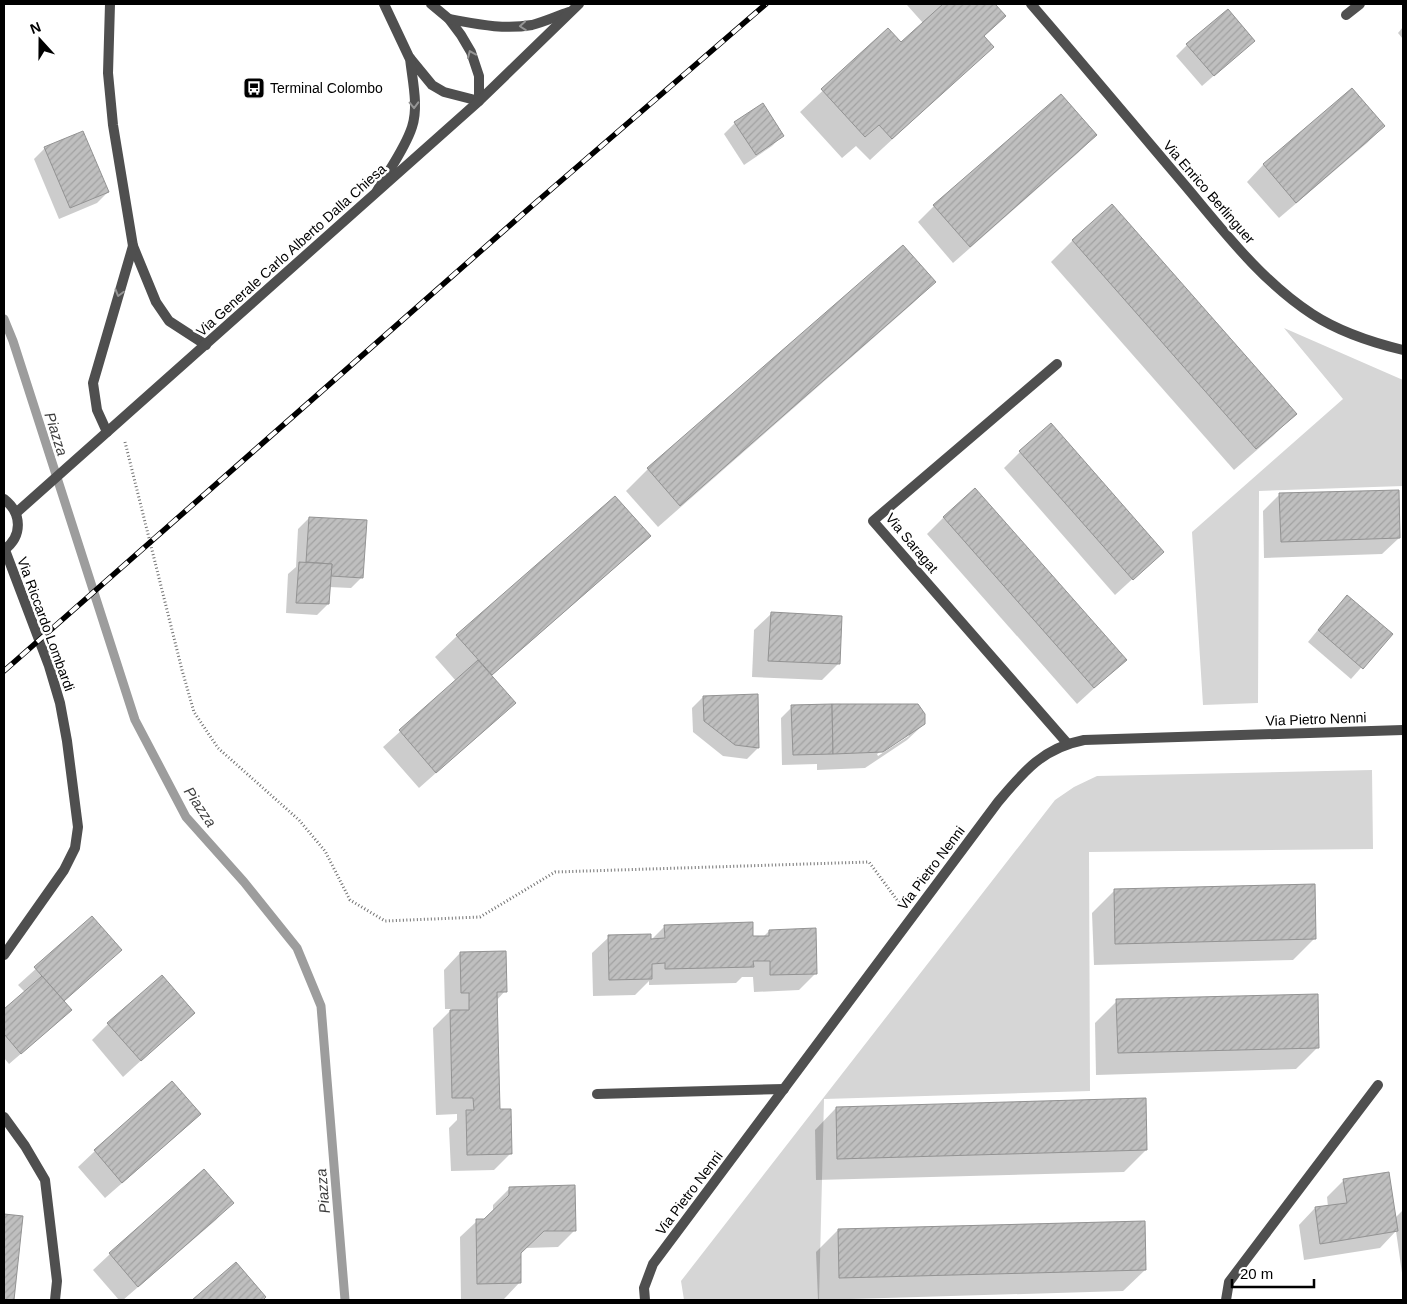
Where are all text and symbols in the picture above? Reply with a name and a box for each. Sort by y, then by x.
north arrow [15,15,65,65]
text: N [28,19,43,37]
one-way arrow [519,20,527,31]
one-way arrow [466,50,477,59]
bus stop icon: Terminal Colombo [242,76,266,100]
place label: Terminal Colombo [270,80,383,96]
one-way arrow [409,102,419,110]
street label: Via Enrico Berlinguer [1160,137,1258,247]
street label: Via Generale Carlo Alberto Dalla Chiesa [193,160,389,339]
one-way arrow [115,288,125,296]
water label: Piazza [41,410,72,458]
street label: Via Saragat [882,510,942,576]
street label: Via Riccardo Lombardi [14,555,78,693]
street label: Via Pietro Nenni [1265,709,1367,729]
water label: Piazza [181,783,220,830]
street label: Via Pietro Nenni [894,823,968,913]
street label: Via Pietro Nenni [652,1148,726,1238]
water label: Piazza [312,1168,333,1214]
scale bar [1232,1256,1314,1288]
text: 20 m [1240,1265,1273,1282]

